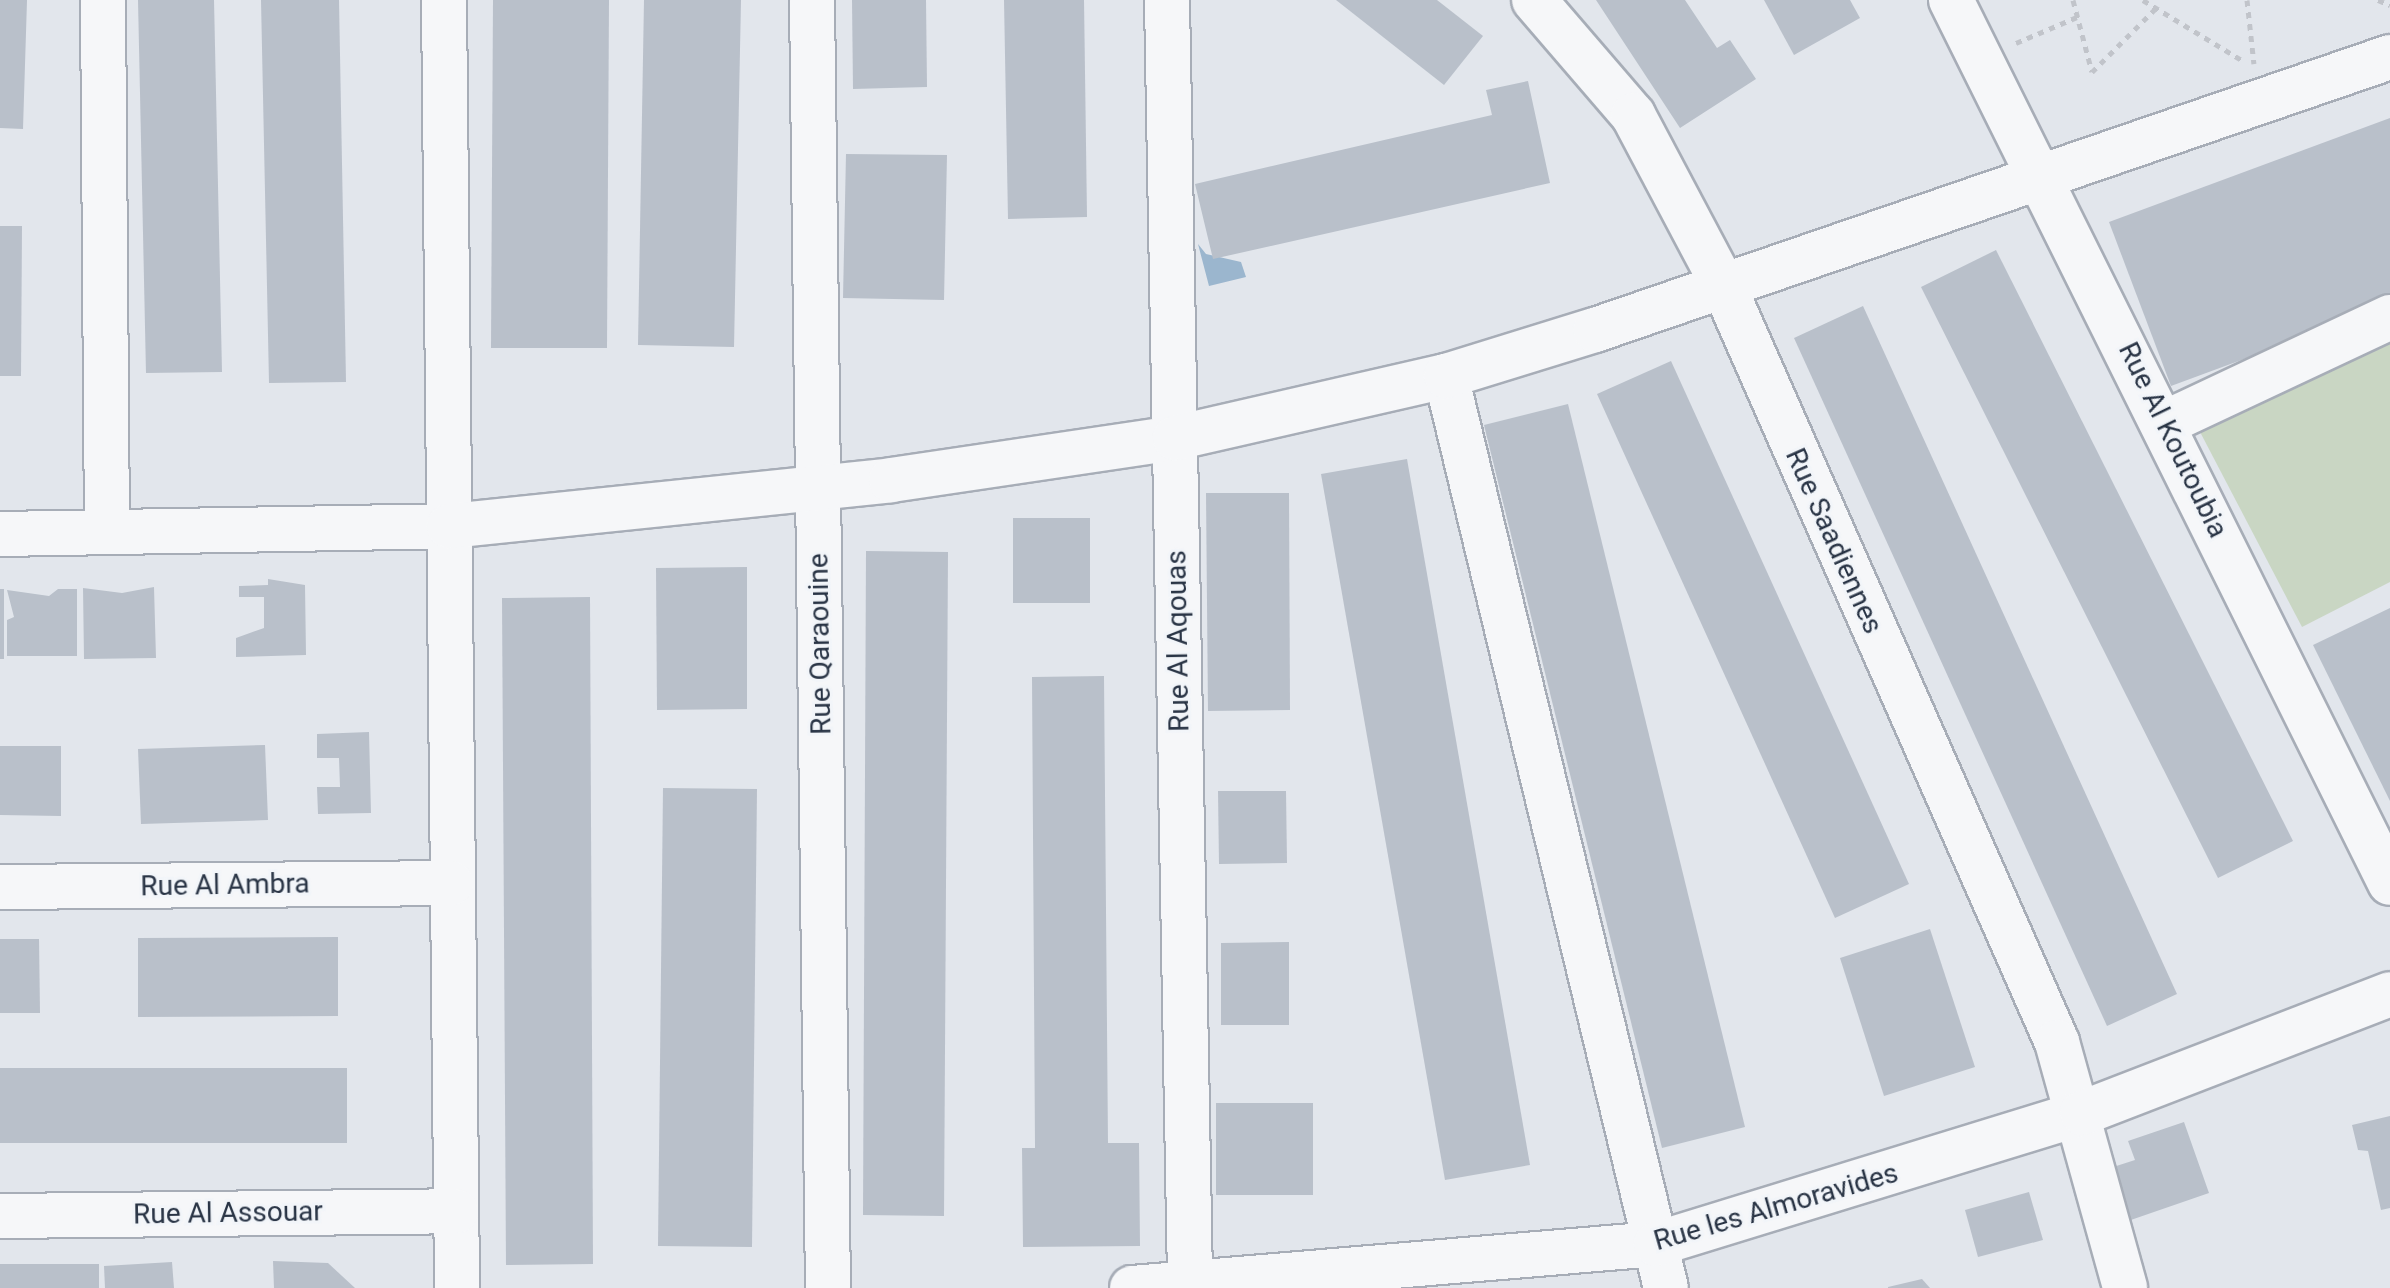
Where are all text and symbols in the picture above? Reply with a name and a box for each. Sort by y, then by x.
street label: Rue Al Koutoubia [2111,337,2235,543]
street label: Rue Saadiennes [1778,443,1890,639]
street label: Rue Al Aqouas [1160,550,1196,732]
street label: Rue Qaraouine [802,553,838,735]
street label: Rue Al Ambra [140,867,310,903]
street label: Rue les Almoravides [1650,1156,1902,1258]
street label: Rue Al Assouar [133,1195,323,1231]

